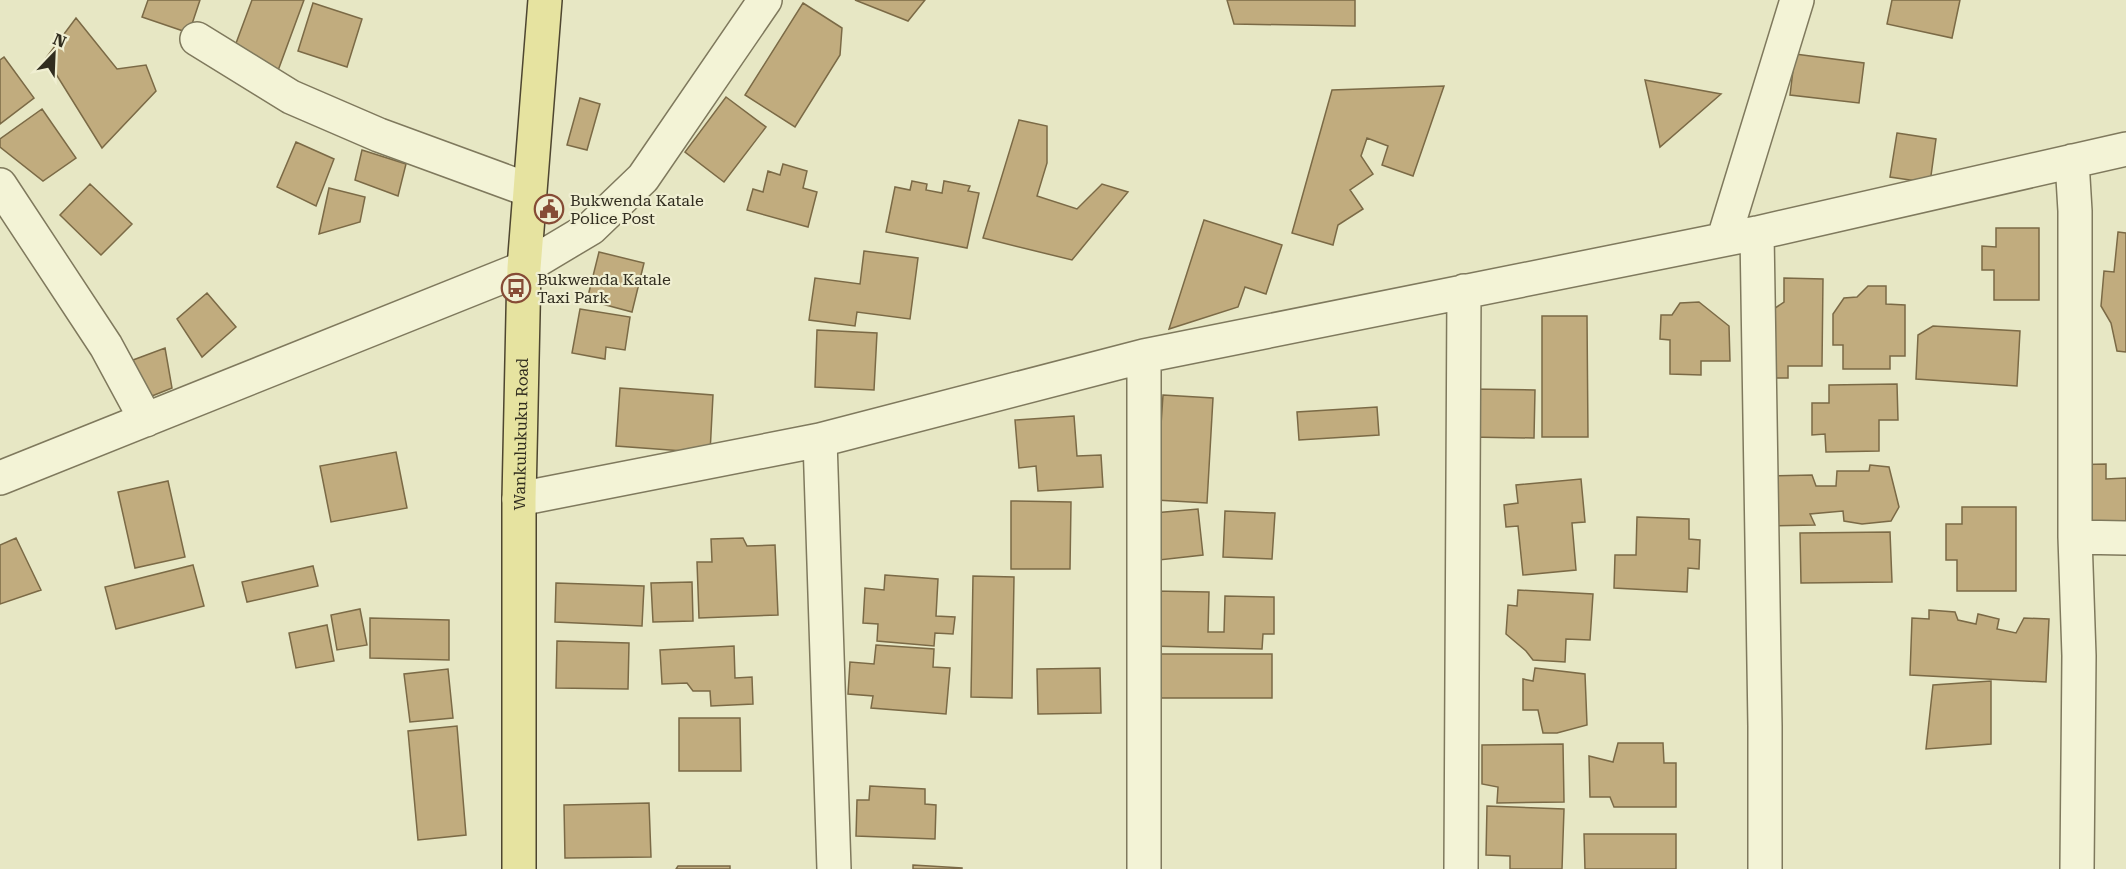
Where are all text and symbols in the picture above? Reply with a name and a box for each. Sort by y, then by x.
north arrow [24,24,84,84]
text: N [50,29,69,52]
place label: Bukwenda Katale Police Post [570,191,704,228]
public building icon: Bukwenda Katale Police Post [533,193,565,225]
place label: Bukwenda Katale Taxi Park [537,270,671,307]
bus stop icon: Bukwenda Katale Taxi Park [500,272,532,304]
street label: Wankulukuku Road [510,358,532,510]

